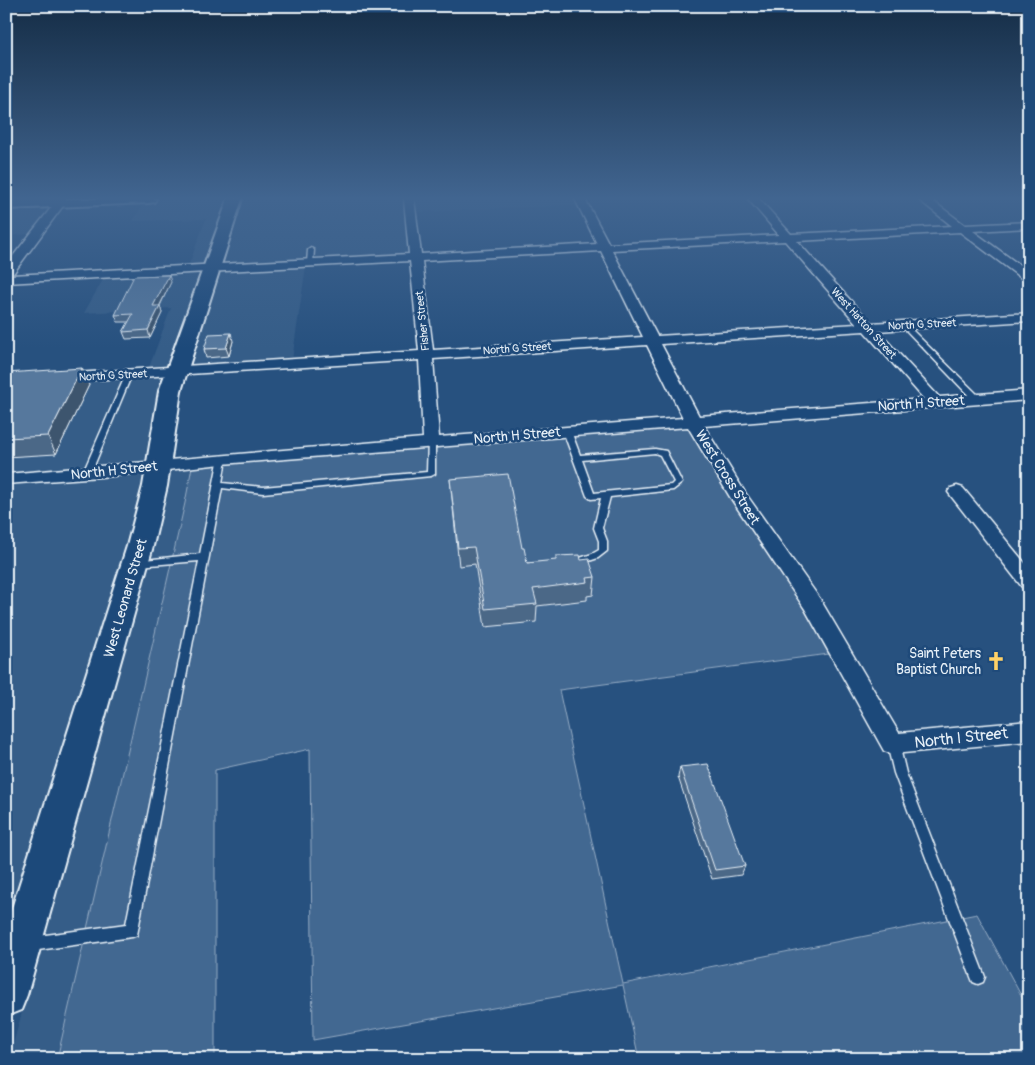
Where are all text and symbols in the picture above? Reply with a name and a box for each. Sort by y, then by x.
street label: West Hatton Street [828,285,899,362]
street label: Fisher Street [413,290,432,352]
street label: North G Street [887,316,957,333]
street label: North G Street [482,340,552,357]
street label: North G Street [78,367,148,384]
street label: North H Street [877,392,965,415]
street label: North H Street [473,423,562,448]
street label: West Cross Street [692,427,764,528]
street label: North H Street [70,457,159,484]
street label: West Leonard Street [100,536,151,660]
place label: Saint Peters Baptist Church [896,645,982,678]
church icon: Saint Peters Baptist Church [985,650,1007,672]
street label: North I Street [913,723,1009,753]

